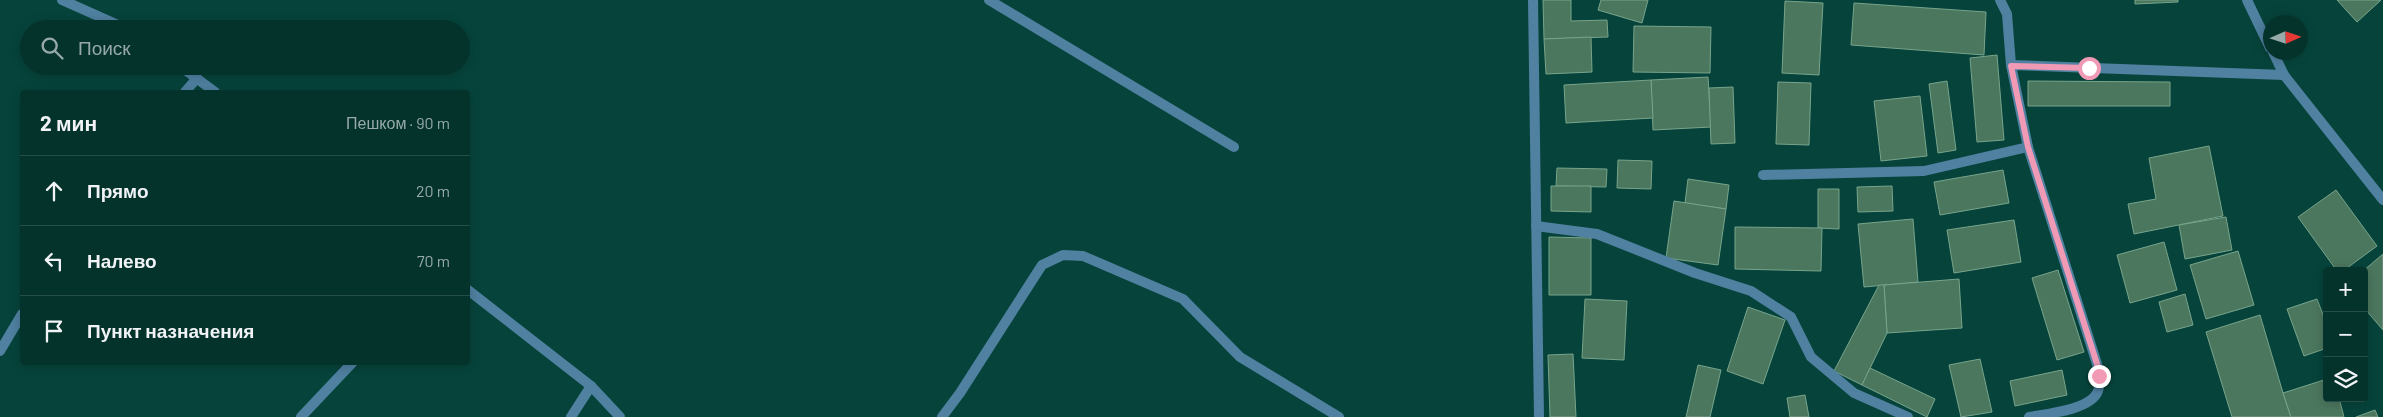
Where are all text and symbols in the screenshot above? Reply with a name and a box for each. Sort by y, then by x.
north arrow [2263,15,2308,60]
search box [20,20,470,75]
icon: search [38,34,66,62]
text: Поиск [78,36,131,59]
route start [2078,57,2101,80]
text: 2 мин [40,110,97,135]
text: Пешком · 90 m [346,113,450,132]
icon: ahead [40,177,68,205]
text: Прямо [87,179,149,202]
text: 20 m [416,181,450,200]
icon: left [40,247,68,275]
text: Налево [87,249,157,272]
text: 70 m [417,251,450,270]
map controls [2323,267,2368,402]
button: + [2323,267,2368,312]
button: − [2323,312,2368,357]
icon: arrive [40,317,68,345]
text: Пункт назначения [87,319,254,342]
button: layers [2323,357,2368,402]
route end [2088,365,2111,388]

